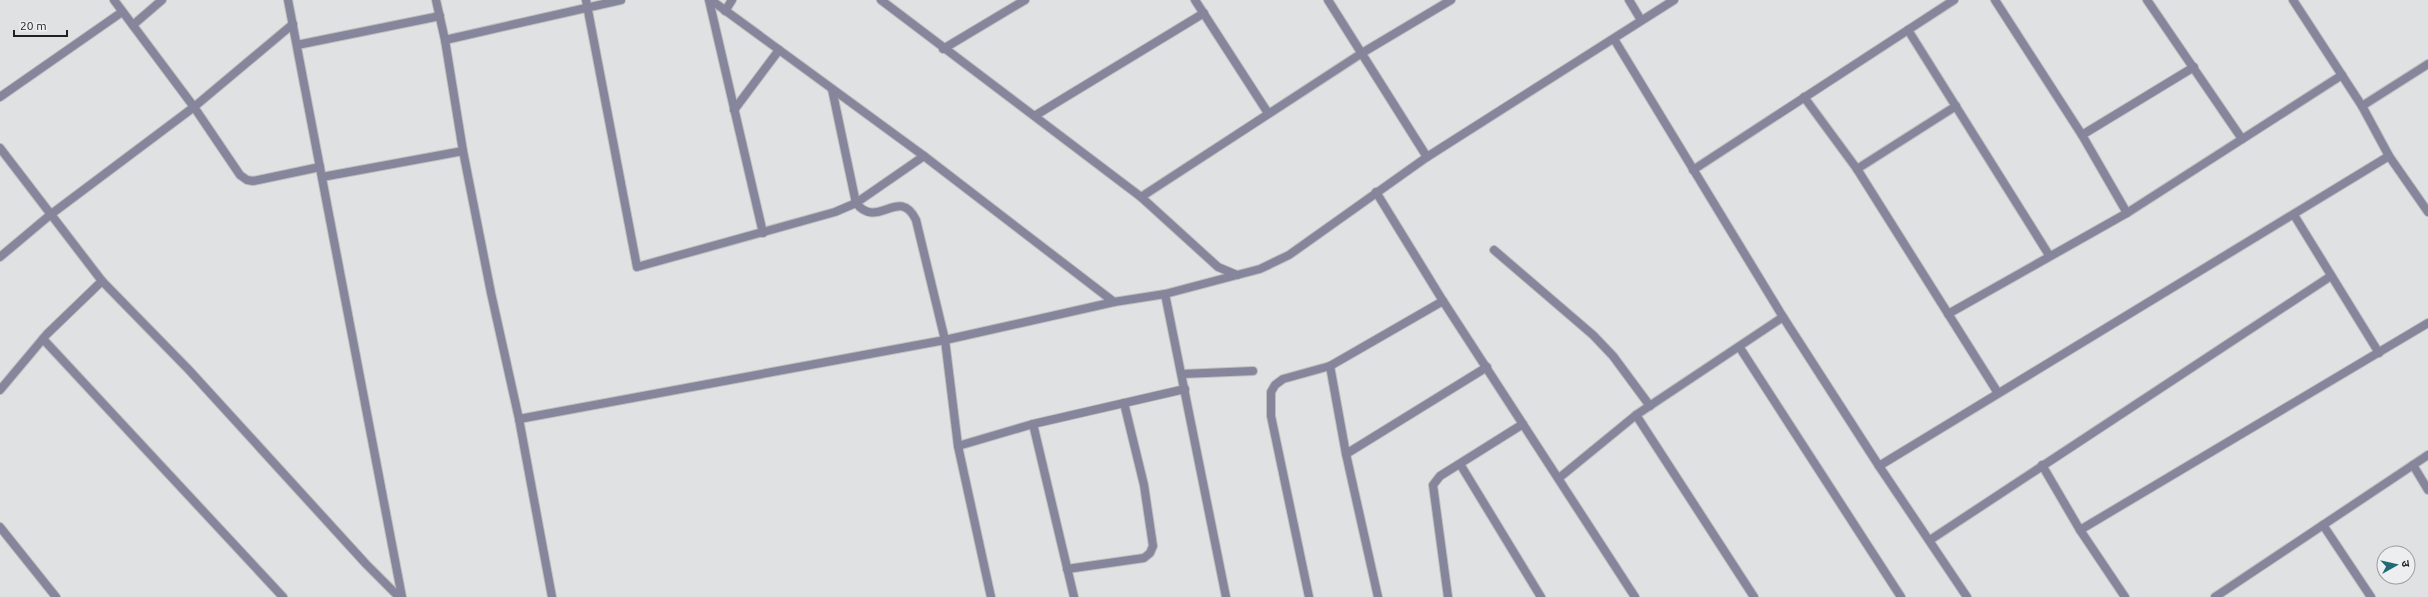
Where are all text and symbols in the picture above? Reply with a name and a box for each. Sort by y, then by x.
scale bar [14,12,67,38]
text: 20 m [20,19,47,32]
north arrow [2376,545,2416,585]
text: उ [2400,560,2412,568]

